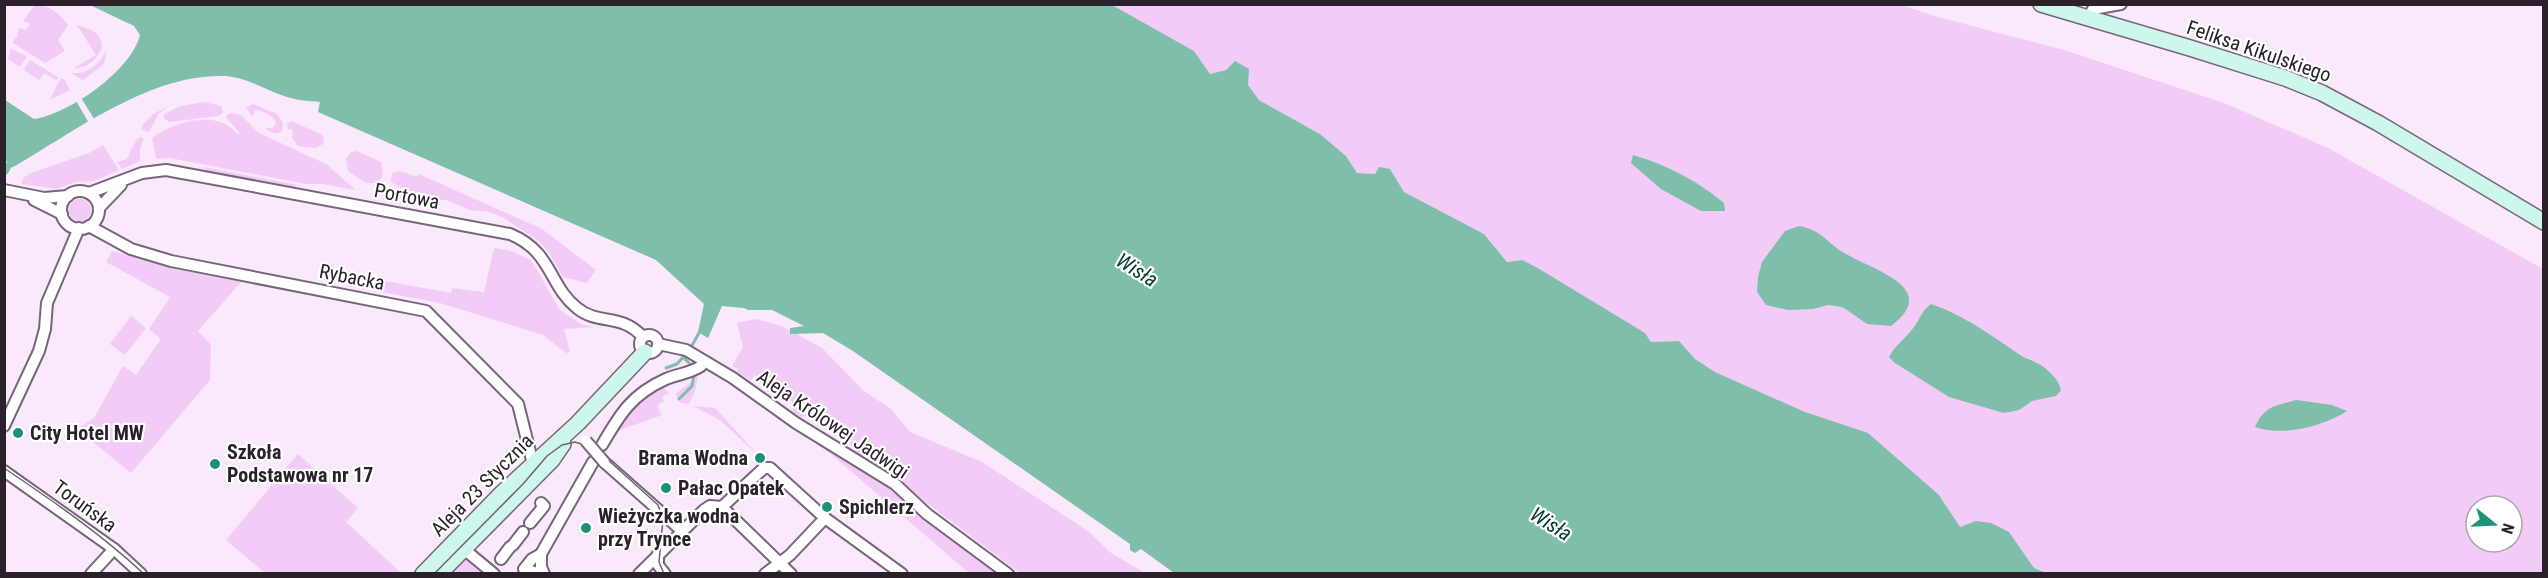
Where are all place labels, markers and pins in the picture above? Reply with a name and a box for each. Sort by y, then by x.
place label: City Hotel MW [30,421,144,445]
marker: City Hotel MW [11,426,25,440]
place label: Szkoła Podstawowa nr 17 [227,440,373,487]
place label: Brama Wodna [638,446,748,470]
marker: Brama Wodna [753,451,767,465]
marker: Szkoła Podstawowa nr 17 [208,457,222,471]
place label: Pałac Opatek [678,476,785,500]
marker: Pałac Opatek [659,481,673,495]
place label: Spichlerz [839,495,914,519]
marker: Spichlerz [820,500,834,514]
place label: Wieżyczka wodna przy Trynce [598,504,739,551]
marker: Wieżyczka wodna przy Trynce [579,521,593,535]

